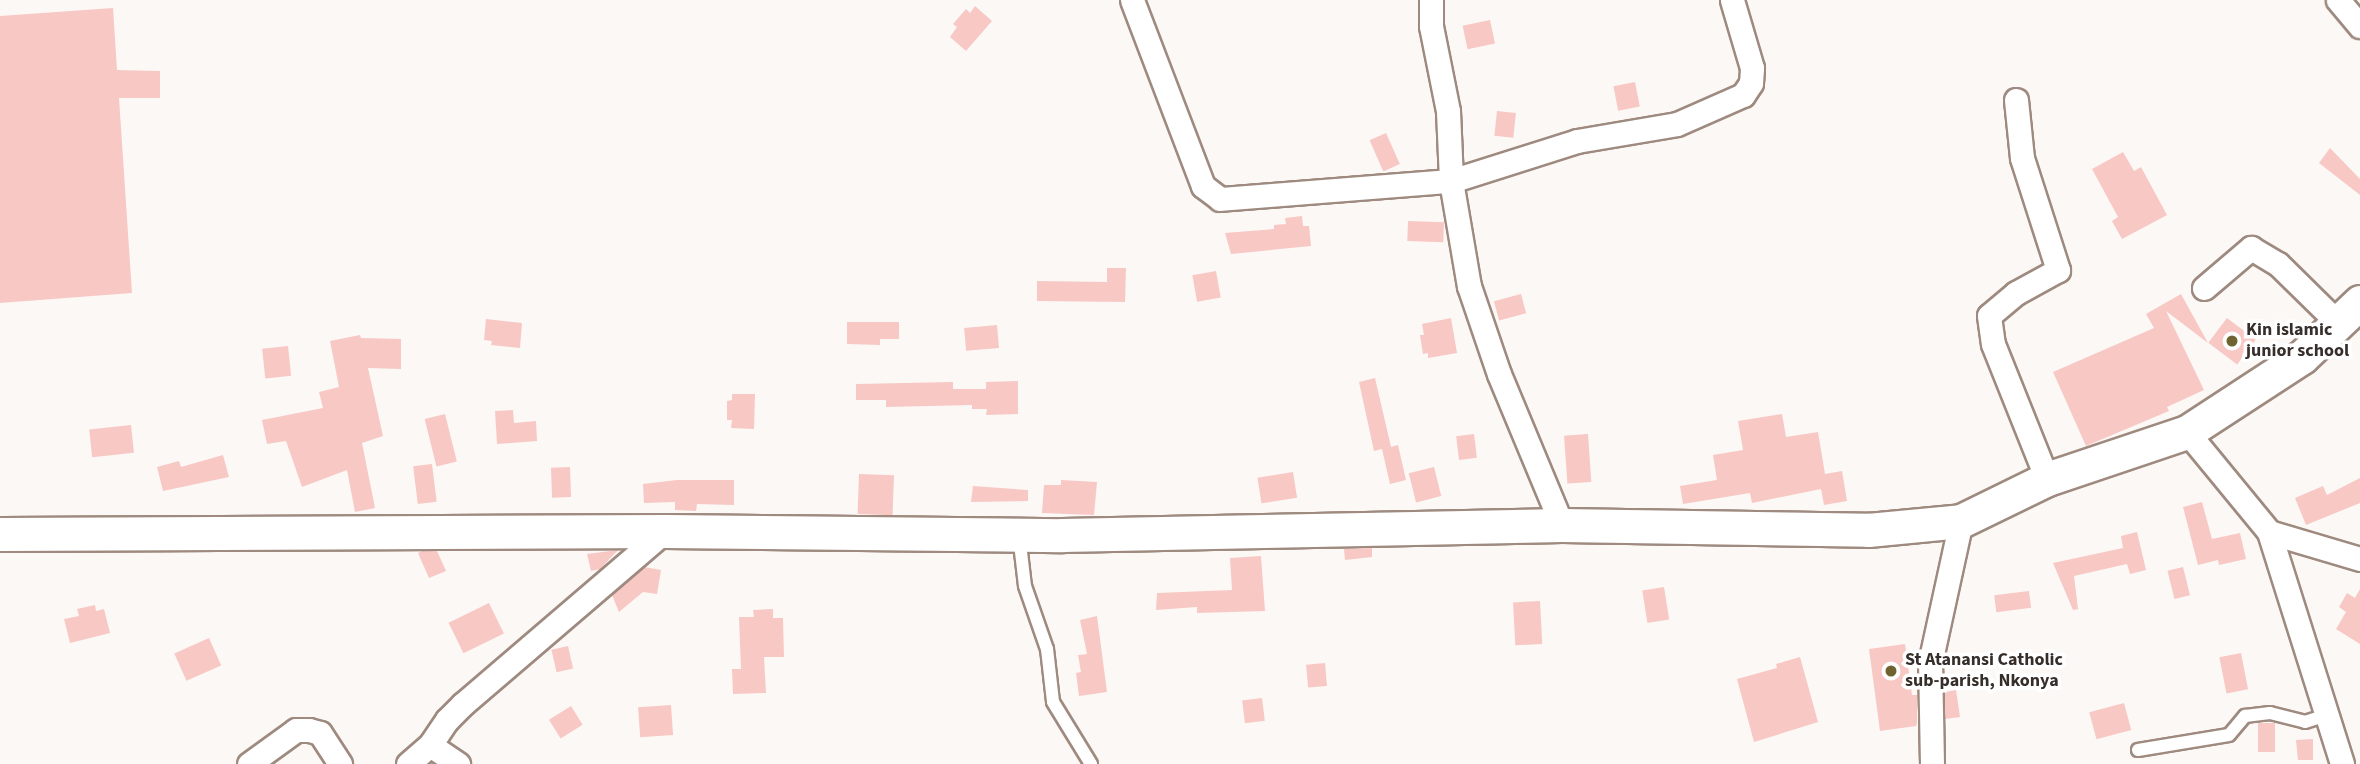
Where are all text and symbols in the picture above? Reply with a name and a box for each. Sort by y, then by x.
place label: Kin islamic junior school [2246,320,2349,362]
marker: Kin islamic junior school [2224,333,2240,349]
place label: St Atanansi Catholic sub-parish, Nkonya [1905,650,2063,692]
marker: St Atanansi Catholic sub-parish, Nkonya [1883,663,1899,679]

